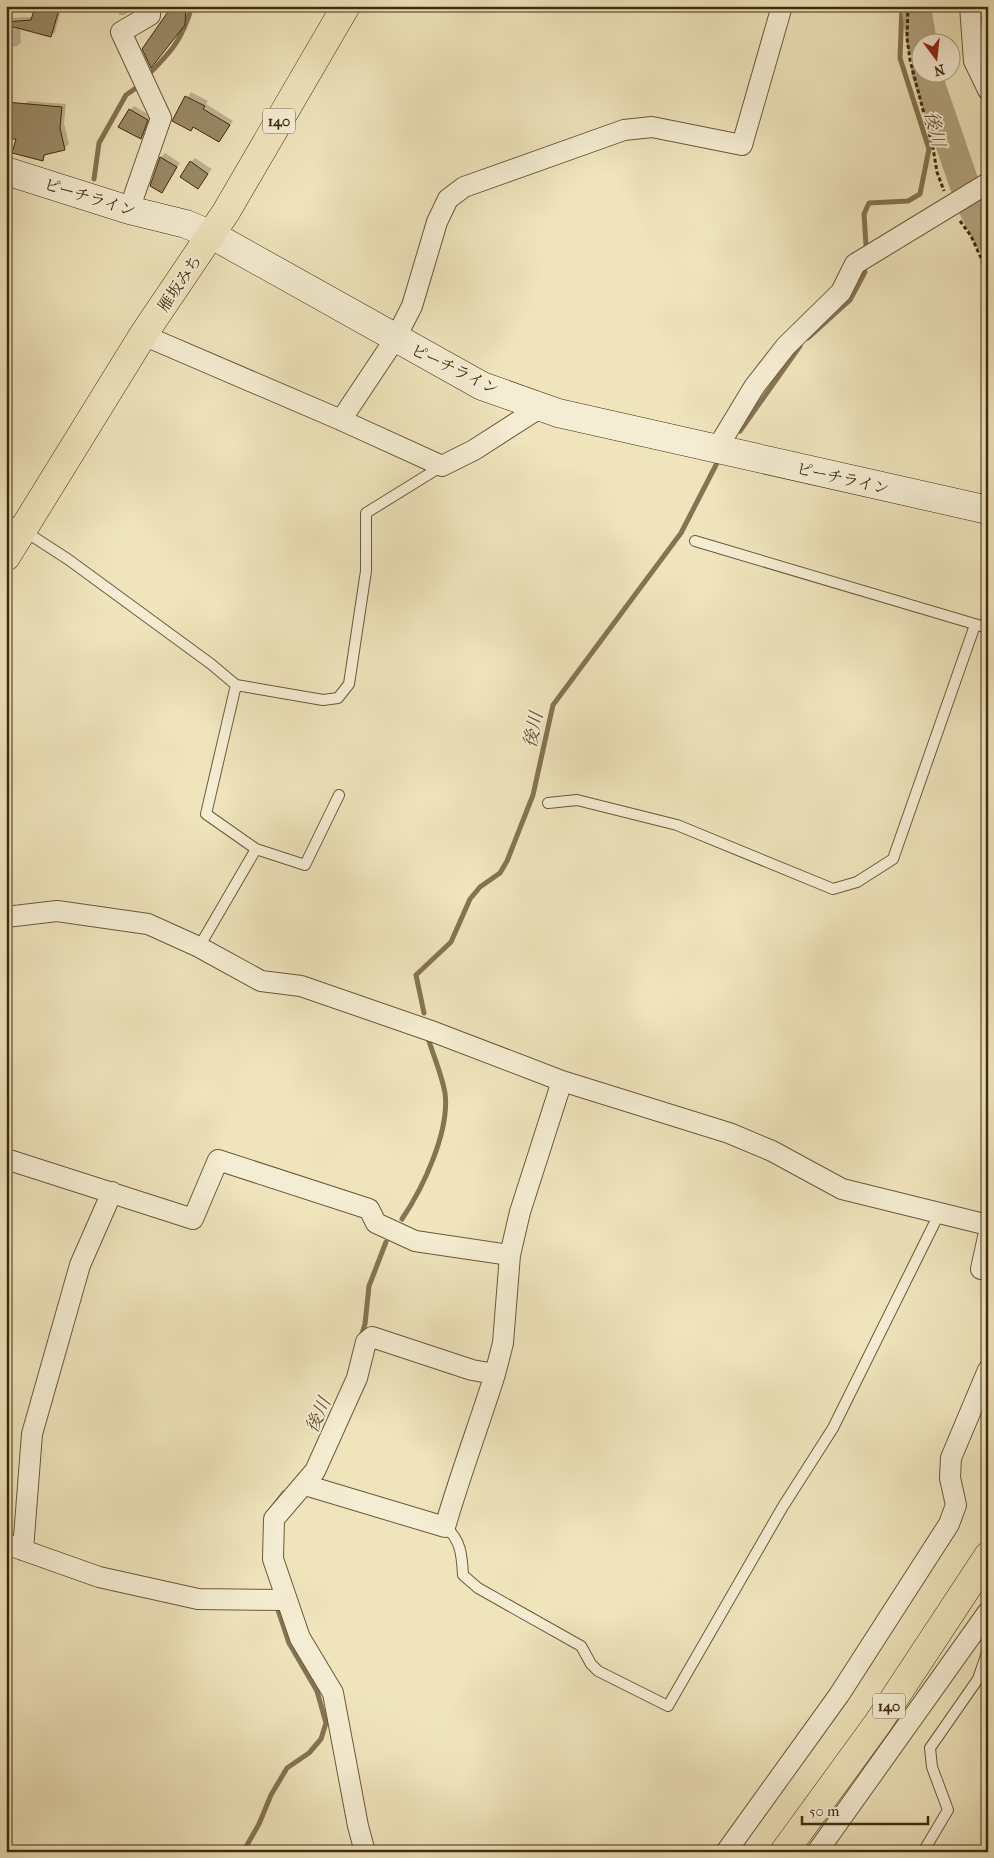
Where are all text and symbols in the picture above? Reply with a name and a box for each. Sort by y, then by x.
north arrow [912,32,962,82]
text: N [932,60,947,80]
road number: 140 [263,108,295,134]
water label: 後川 [920,109,949,151]
street label: ピーチライン [42,175,138,220]
street label: 雁坂みち [154,251,205,315]
street label: ピーチライン [408,340,502,399]
street label: ピーチライン [795,459,891,498]
water label: 後川 [519,708,548,750]
water label: 後川 [302,1393,336,1436]
road number: 140 [873,1694,905,1718]
scale bar [802,1793,928,1825]
text: 50 m [809,1802,840,1820]

